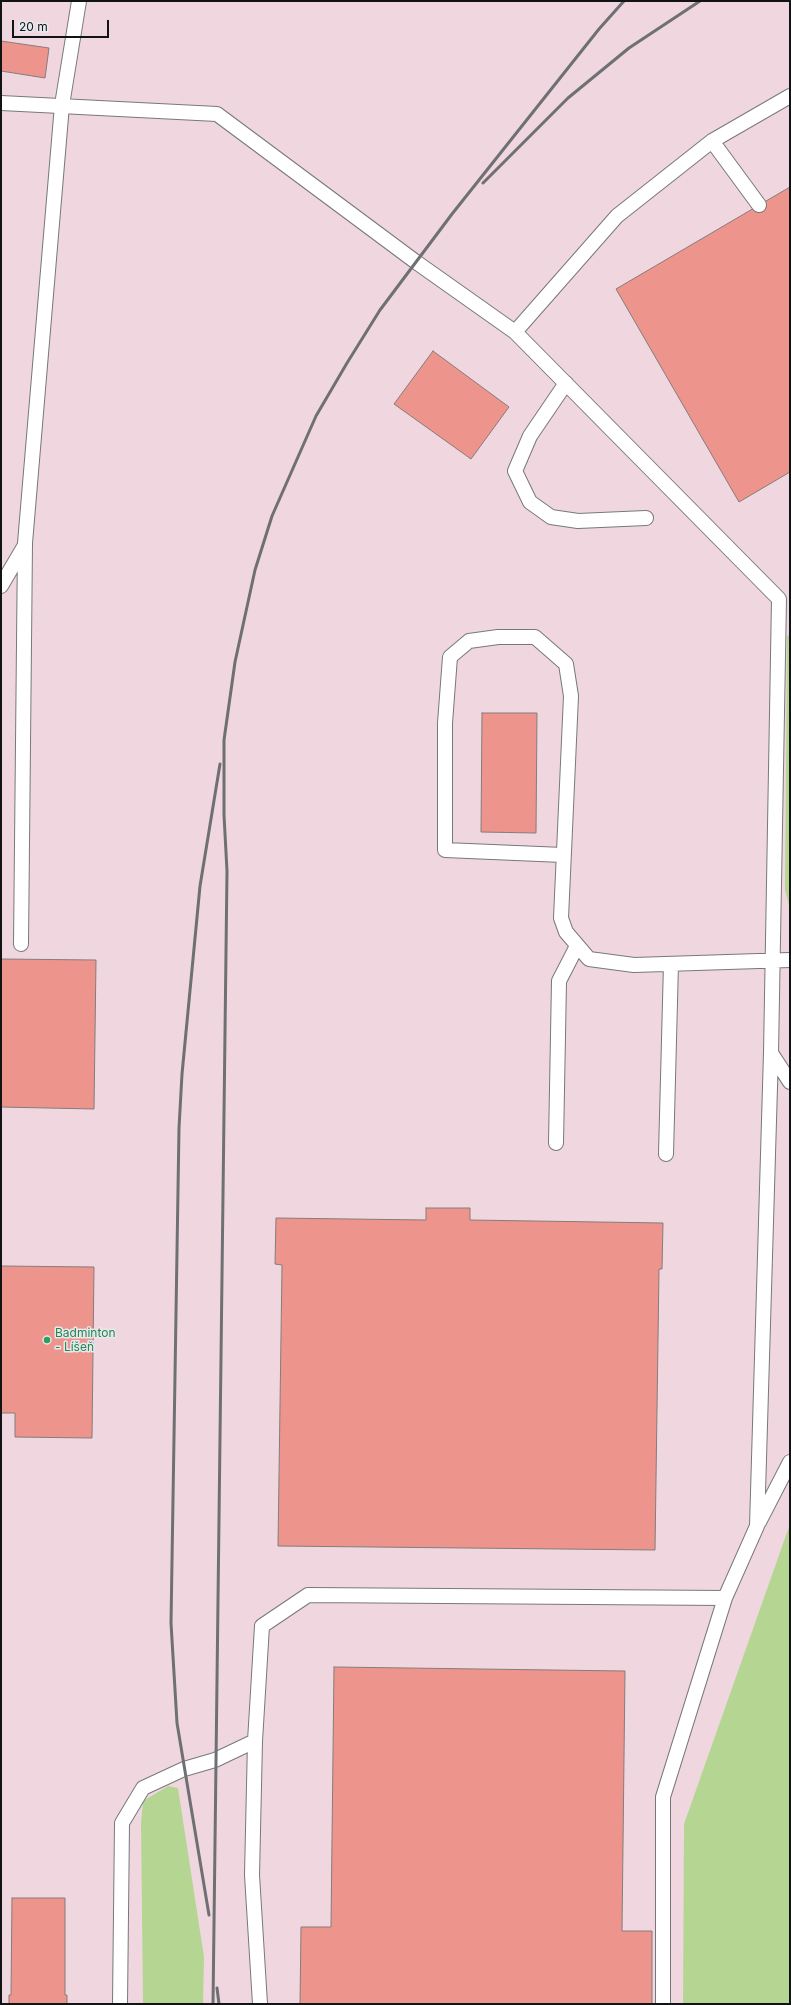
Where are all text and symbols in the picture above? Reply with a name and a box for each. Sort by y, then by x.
scale bar [14,12,111,38]
text: 20 m [19,19,48,34]
place label: Badminton - Líšeň [55,1326,116,1354]
marker: Badminton - Líšeň [42,1335,52,1345]

